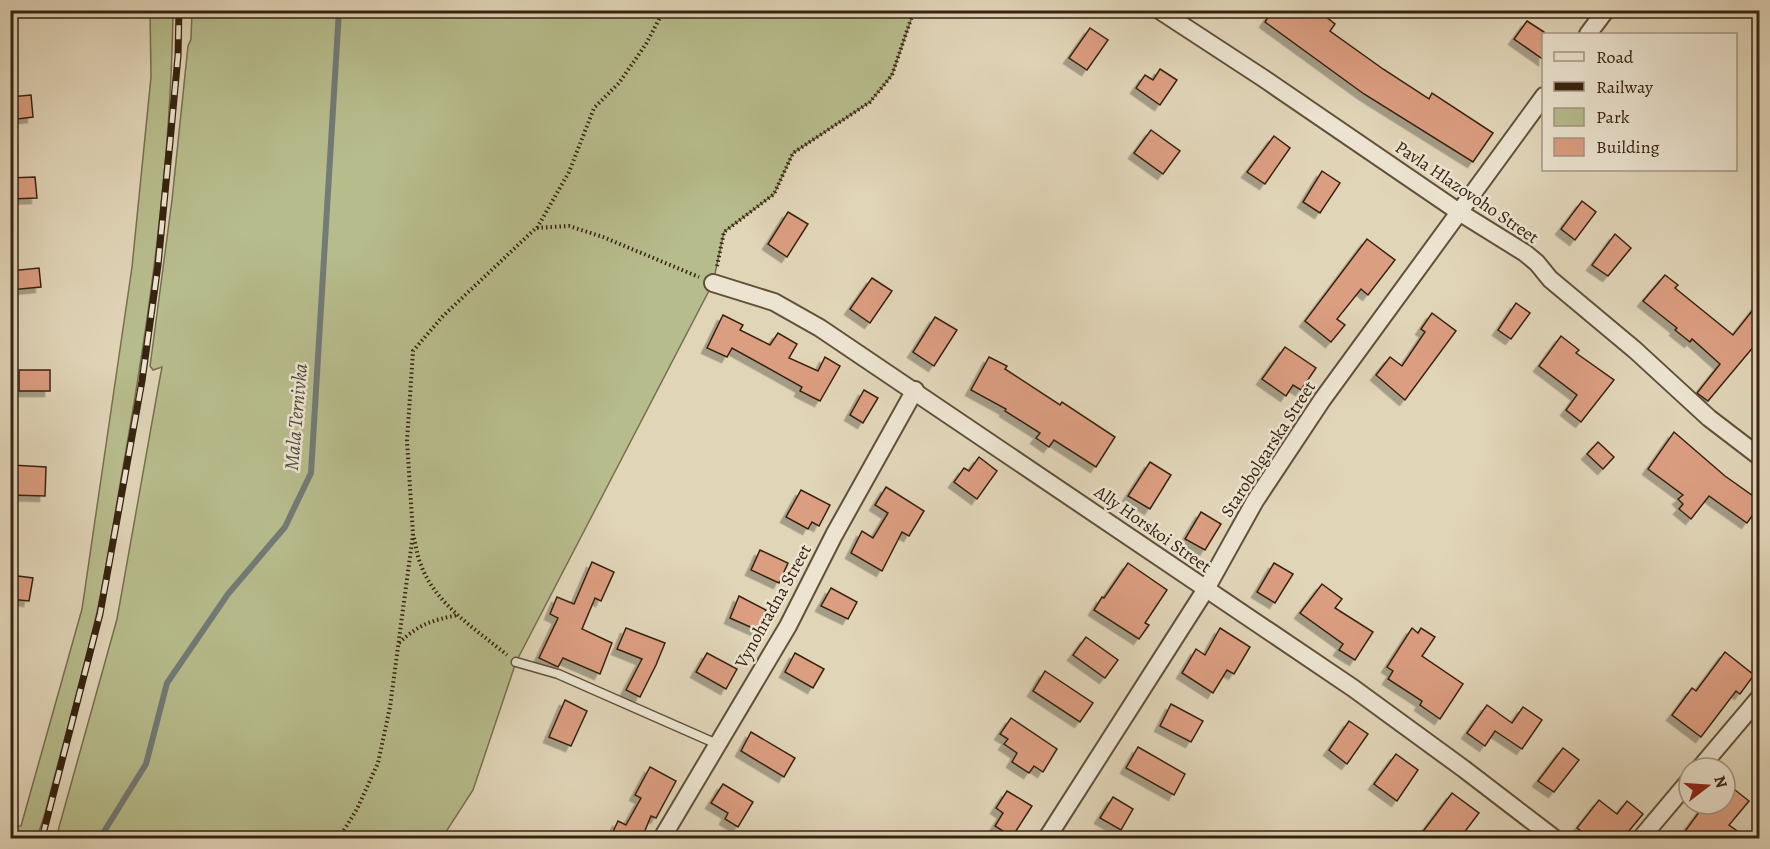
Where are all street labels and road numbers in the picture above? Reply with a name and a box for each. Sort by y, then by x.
street label: Pavla Hlazovoho Street [1391,135,1544,249]
street label: Starobolgarska Street [1215,376,1321,522]
street label: Ally Horskoi Street [1089,479,1216,578]
street label: Vynohradna Street [729,540,817,673]

